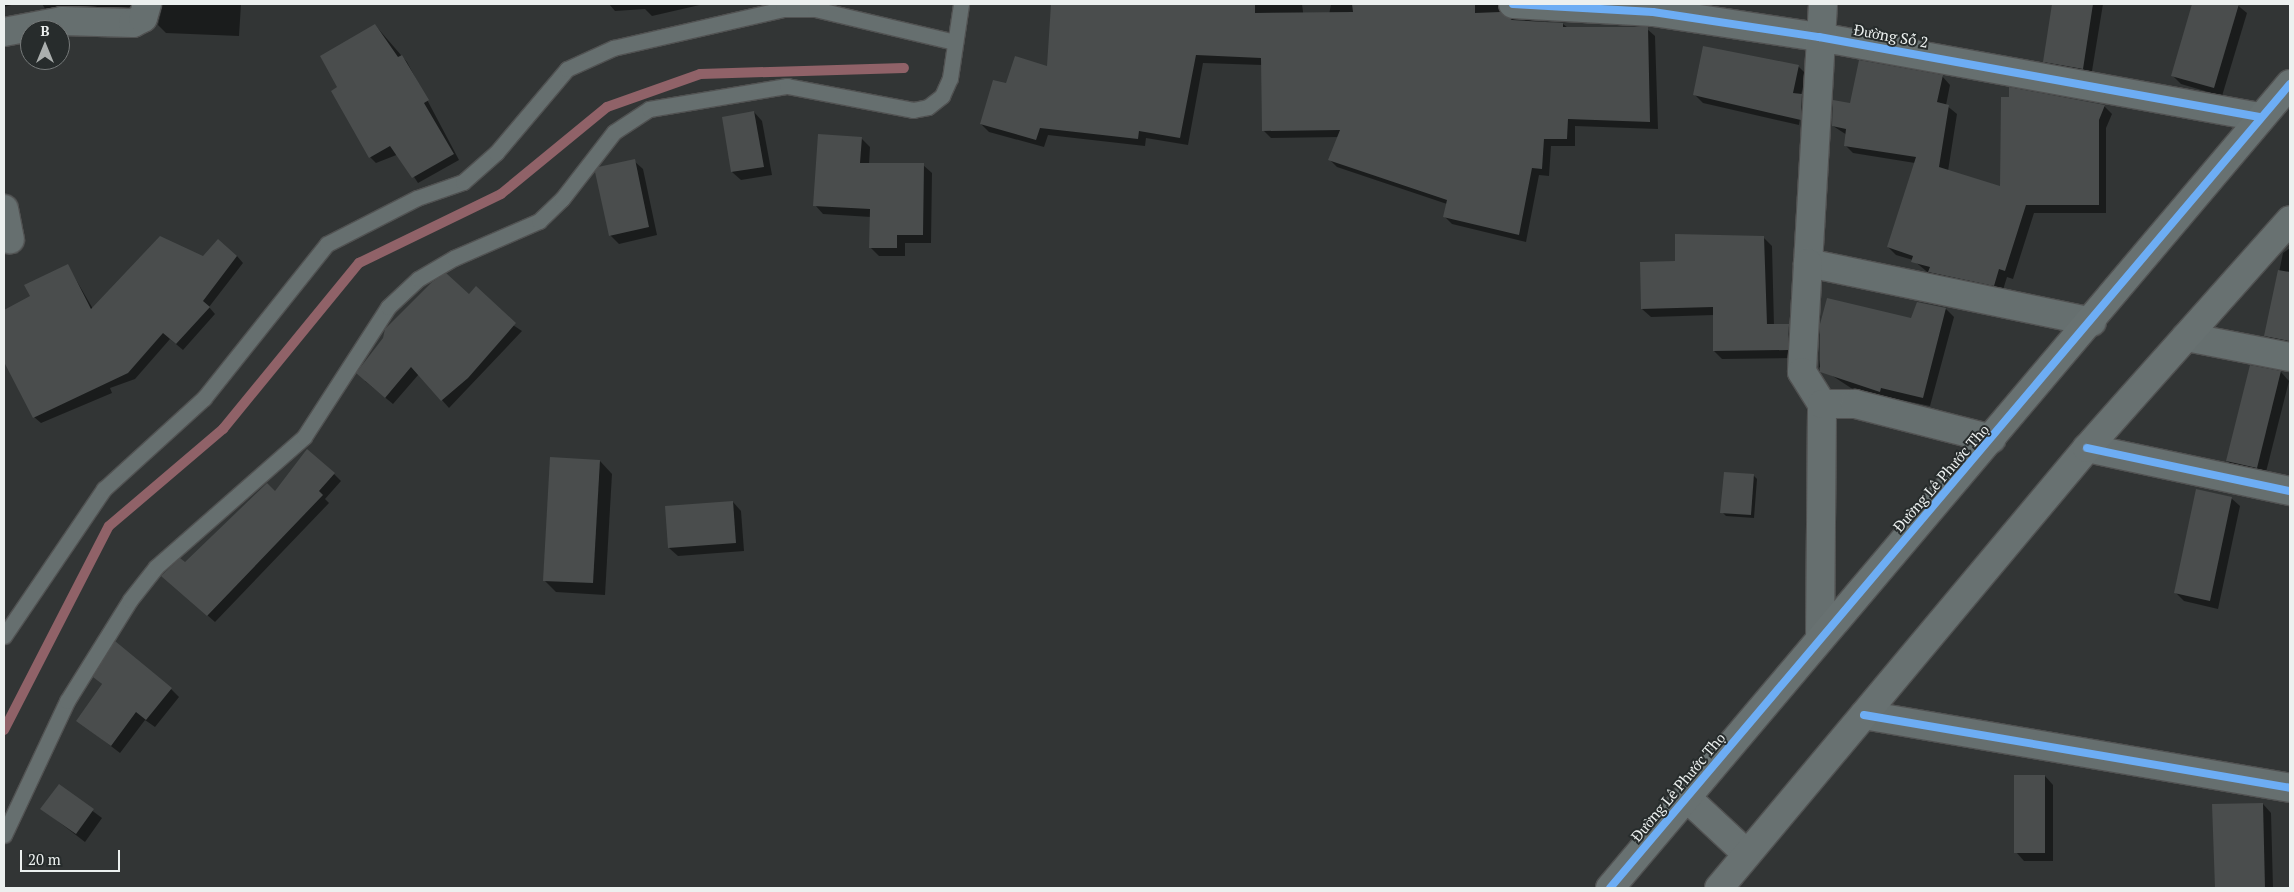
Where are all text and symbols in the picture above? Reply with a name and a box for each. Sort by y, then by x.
north arrow [20,20,70,70]
text: B [40,21,50,40]
street label: Đường Số 2 [1852,21,1930,51]
street label: Đường Lê Phước Thọ [1889,421,1993,535]
street label: Đường Lê Phước Thọ [1627,729,1729,845]
scale bar [22,840,122,872]
text: 20 m [28,849,61,869]

